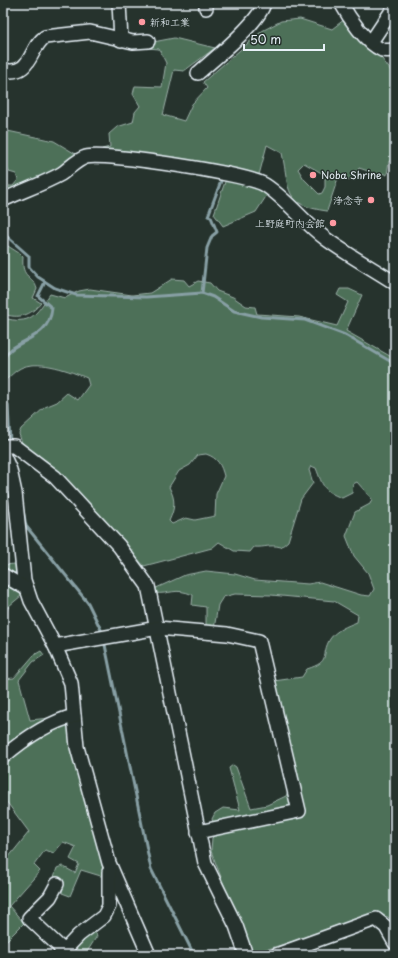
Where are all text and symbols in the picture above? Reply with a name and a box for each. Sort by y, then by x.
place label: 新和工業 [150,14,190,29]
marker: 新和工業 [137,17,147,27]
scale bar [244,26,324,52]
text: 50 m [250,30,281,48]
place label: Noba Shrine [321,167,382,182]
marker: Noba Shrine [308,170,318,180]
place label: 浄念寺 [333,192,363,207]
marker: 浄念寺 [366,195,376,205]
place label: 上野庭町内会館 [255,215,325,230]
marker: 上野庭町内会館 [328,218,338,228]

